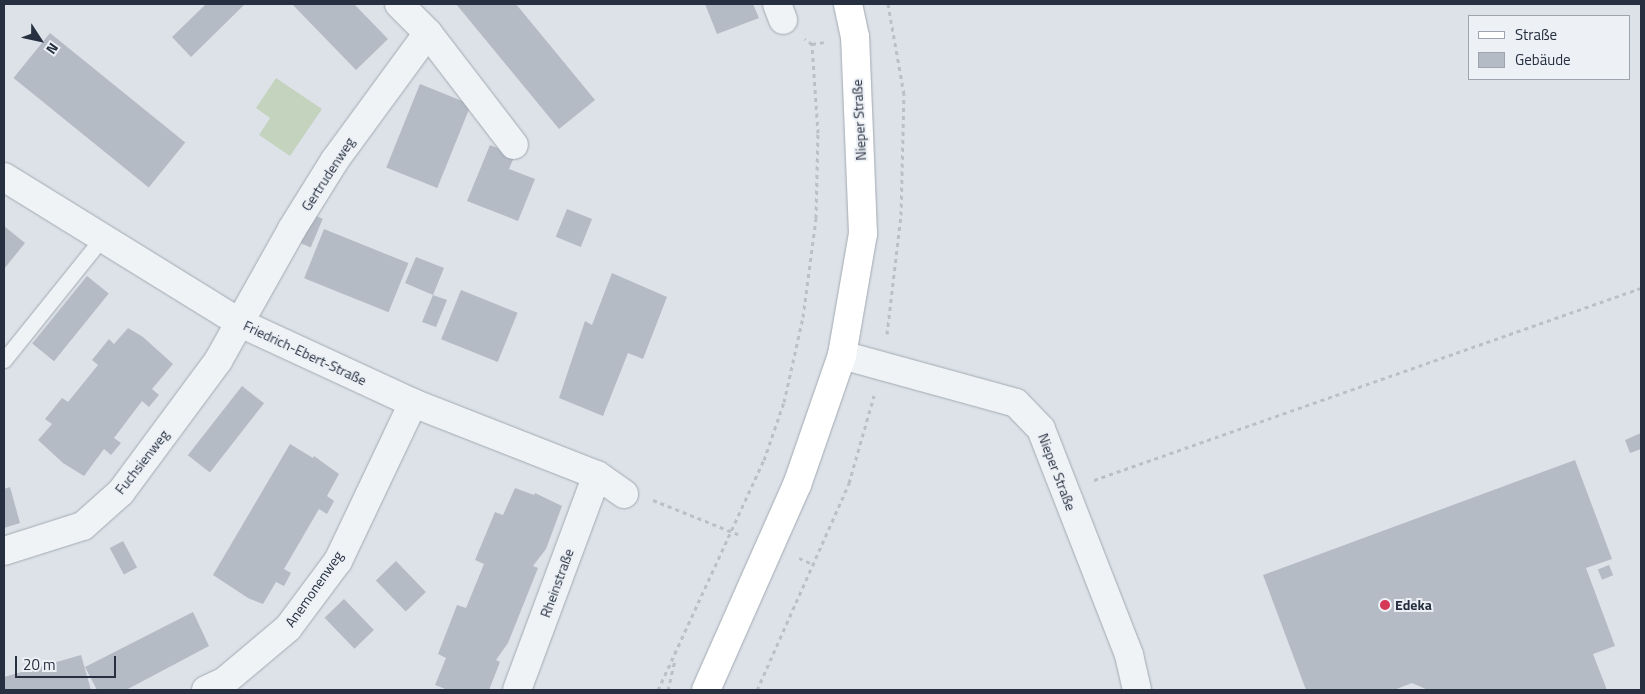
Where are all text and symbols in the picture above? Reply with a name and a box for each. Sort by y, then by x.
north arrow [15,15,65,65]
legend [1468,15,1630,80]
text: Straße [1515,23,1557,46]
text: N [41,39,64,59]
text: Gebäude [1515,48,1571,71]
street label: Nieper Straße [848,79,870,161]
street label: Gertrudenweg [298,134,358,214]
street label: Friedrich-Ebert-Straße [241,317,369,389]
street label: Fuchsienweg [112,426,172,498]
street label: Nieper Straße [1035,431,1079,513]
street label: Rheinstraße [537,546,577,620]
street label: Anemonenweg [282,548,346,630]
place label: Edeka [1395,597,1432,613]
marker: Edeka [1379,599,1391,611]
scale bar [18,646,119,678]
text: 20 m [23,653,56,676]

